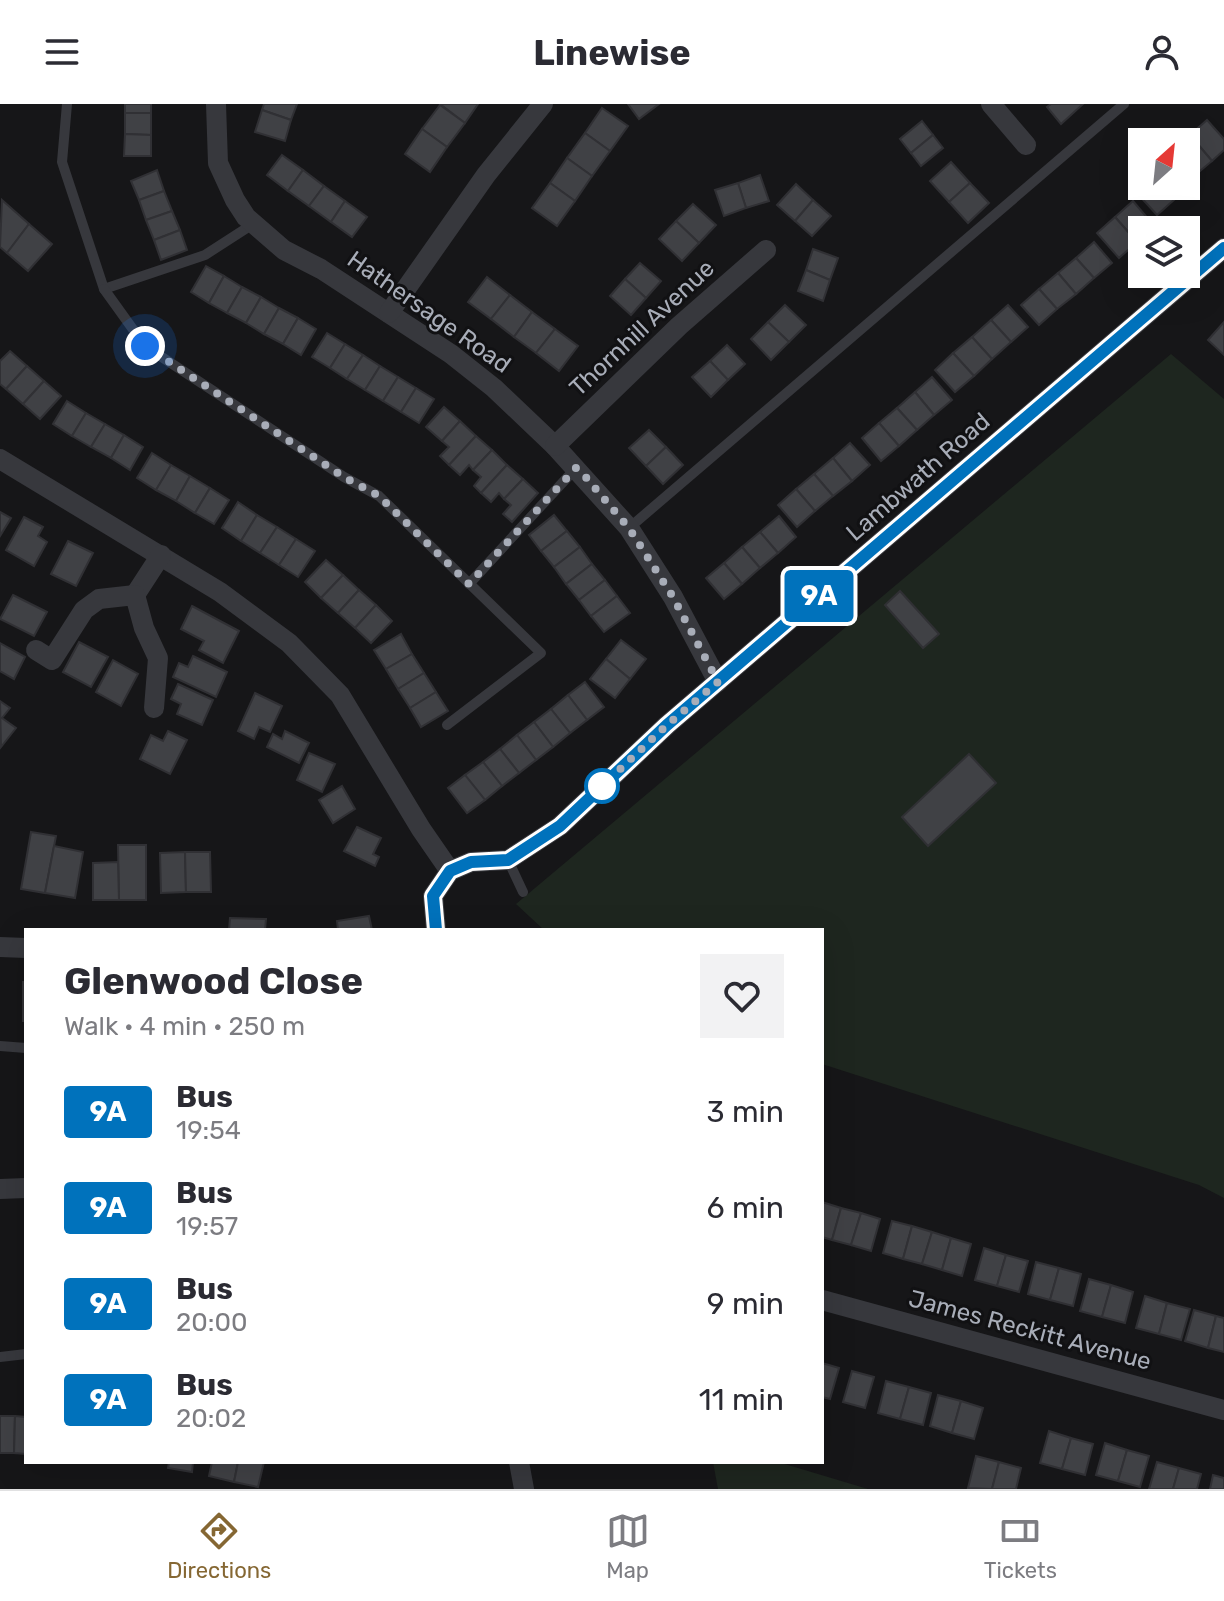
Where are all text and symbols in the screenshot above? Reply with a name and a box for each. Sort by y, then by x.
icon: menu [40,30,84,74]
icon: person [1140,30,1184,74]
text: Linewise [533,31,691,74]
north arrow [1128,128,1200,200]
map controls [1128,128,1200,288]
button: layers [1128,216,1200,288]
street label: Hathersage Road [342,245,516,379]
street label: Thornhill Avenue [564,254,720,402]
your location [125,326,165,366]
street label: Lambwath Road [841,407,995,547]
line badge: 9A [783,570,855,622]
text: 9A [800,579,838,612]
unlabelled marker [585,769,619,803]
button: heart [700,954,784,1038]
text: Glenwood Close [64,958,363,1004]
text: Walk · 4 min · 250 m [64,1011,305,1042]
text: Bus [176,1079,233,1115]
text: 3 min [707,1094,784,1130]
text: 9A [89,1095,127,1128]
text: 19:54 [176,1115,241,1146]
text: Bus [176,1175,233,1211]
text: 6 min [706,1190,784,1226]
text: 9A [89,1191,127,1224]
text: 19:57 [176,1211,238,1242]
text: Bus [176,1271,233,1307]
street label: James Reckitt Avenue [906,1284,1154,1376]
text: 9 min [707,1286,784,1322]
text: 9A [89,1287,127,1320]
text: 20:00 [176,1307,247,1338]
text: Bus [176,1367,233,1403]
text: 11 min [699,1382,784,1418]
text: 9A [89,1383,127,1416]
text: 20:02 [176,1403,246,1434]
tab: Directions [167,1509,271,1584]
tab: Map [606,1509,650,1584]
tab: Tickets [984,1509,1057,1584]

